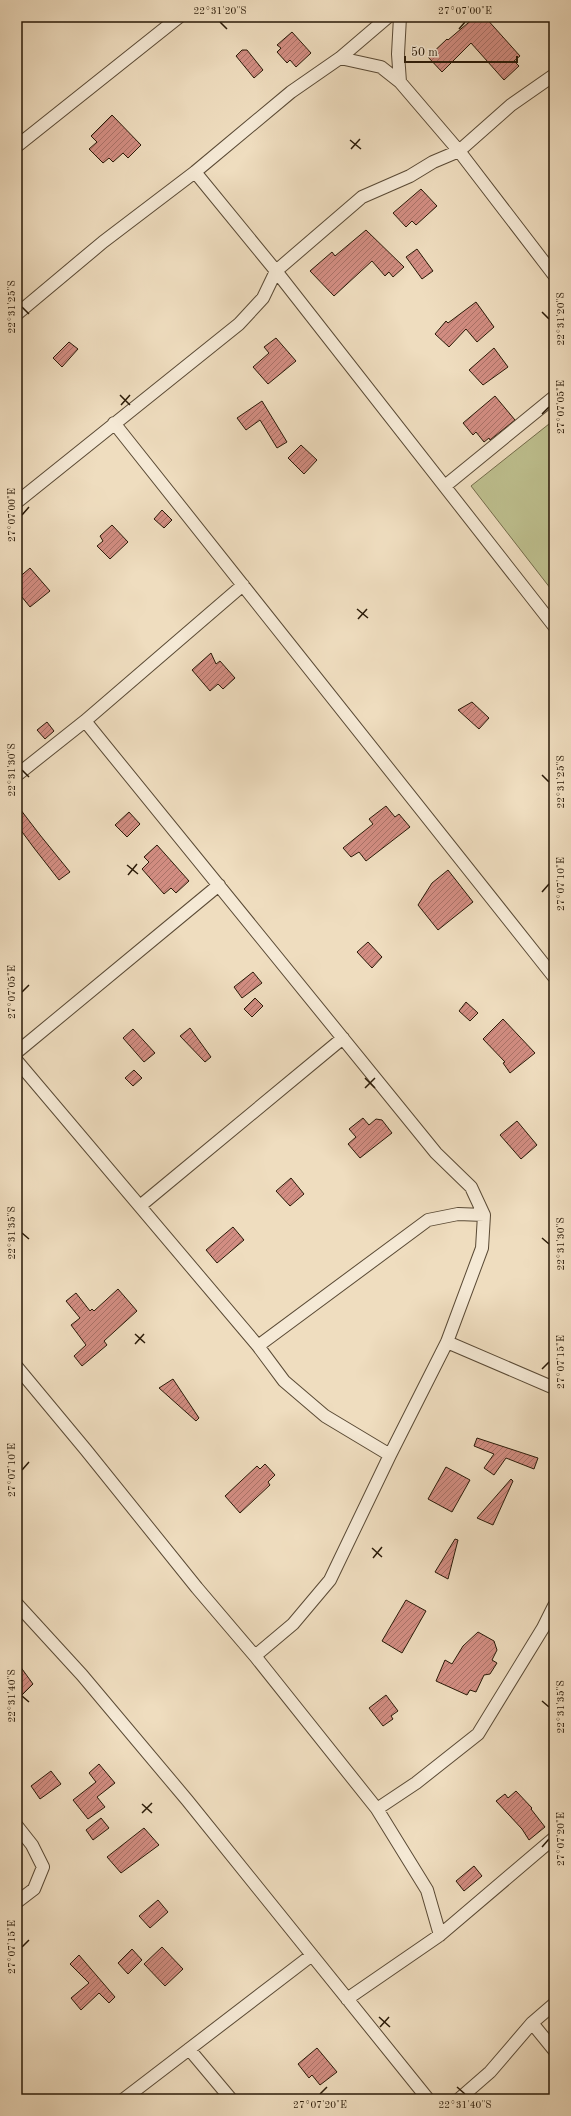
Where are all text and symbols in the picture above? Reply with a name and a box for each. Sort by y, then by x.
text: 22°31'20"S [193,6,247,16]
text: 27°07'00"E [438,6,492,16]
scale bar [405,38,517,64]
text: 50 m [411,46,438,59]
text: 22°31'25"S [7,280,17,334]
text: 22°31'20"S [556,292,566,346]
text: 27°07'05"E [556,380,566,434]
text: 27°07'00"E [7,488,17,542]
text: 22°31'30"S [7,743,17,797]
text: 22°31'25"S [556,755,566,809]
text: 27°07'10"E [556,857,566,911]
text: 27°07'05"E [7,965,17,1019]
text: 22°31'35"S [7,1206,17,1260]
text: 22°31'30"S [556,1217,566,1271]
text: 27°07'15"E [556,1335,566,1389]
text: 27°07'10"E [7,1443,17,1497]
text: 22°31'40"S [7,1669,17,1723]
text: 22°31'35"S [556,1680,566,1734]
text: 27°07'20"E [556,1812,566,1866]
text: 27°07'15"E [7,1920,17,1974]
text: 27°07'20"E [293,2100,347,2110]
text: 22°31'40"S [438,2100,492,2110]

